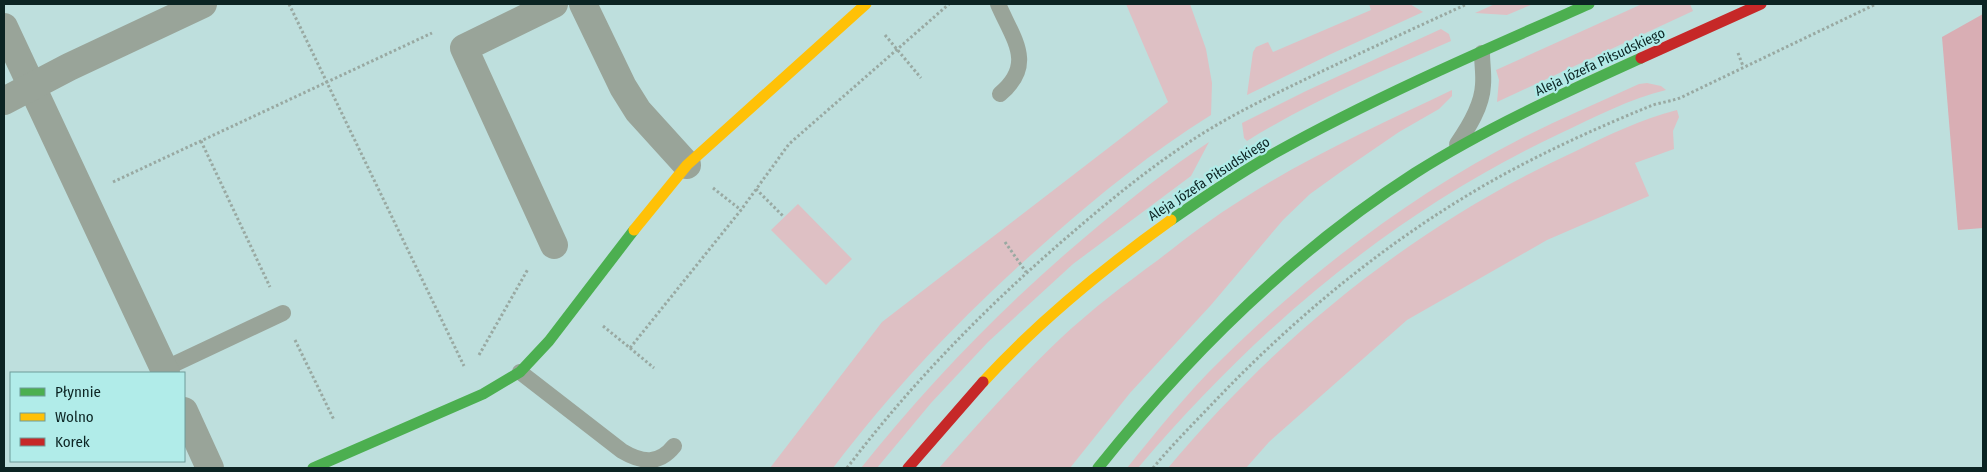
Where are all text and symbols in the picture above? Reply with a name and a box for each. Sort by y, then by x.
street label: Aleja Józefa Piłsudskiego [1532,24,1668,100]
street label: Aleja Józefa Piłsudskiego [1145,133,1273,225]
legend [10,372,185,462]
text: Płynnie [55,383,101,401]
text: Wolno [55,408,94,426]
text: Korek [55,433,90,451]

